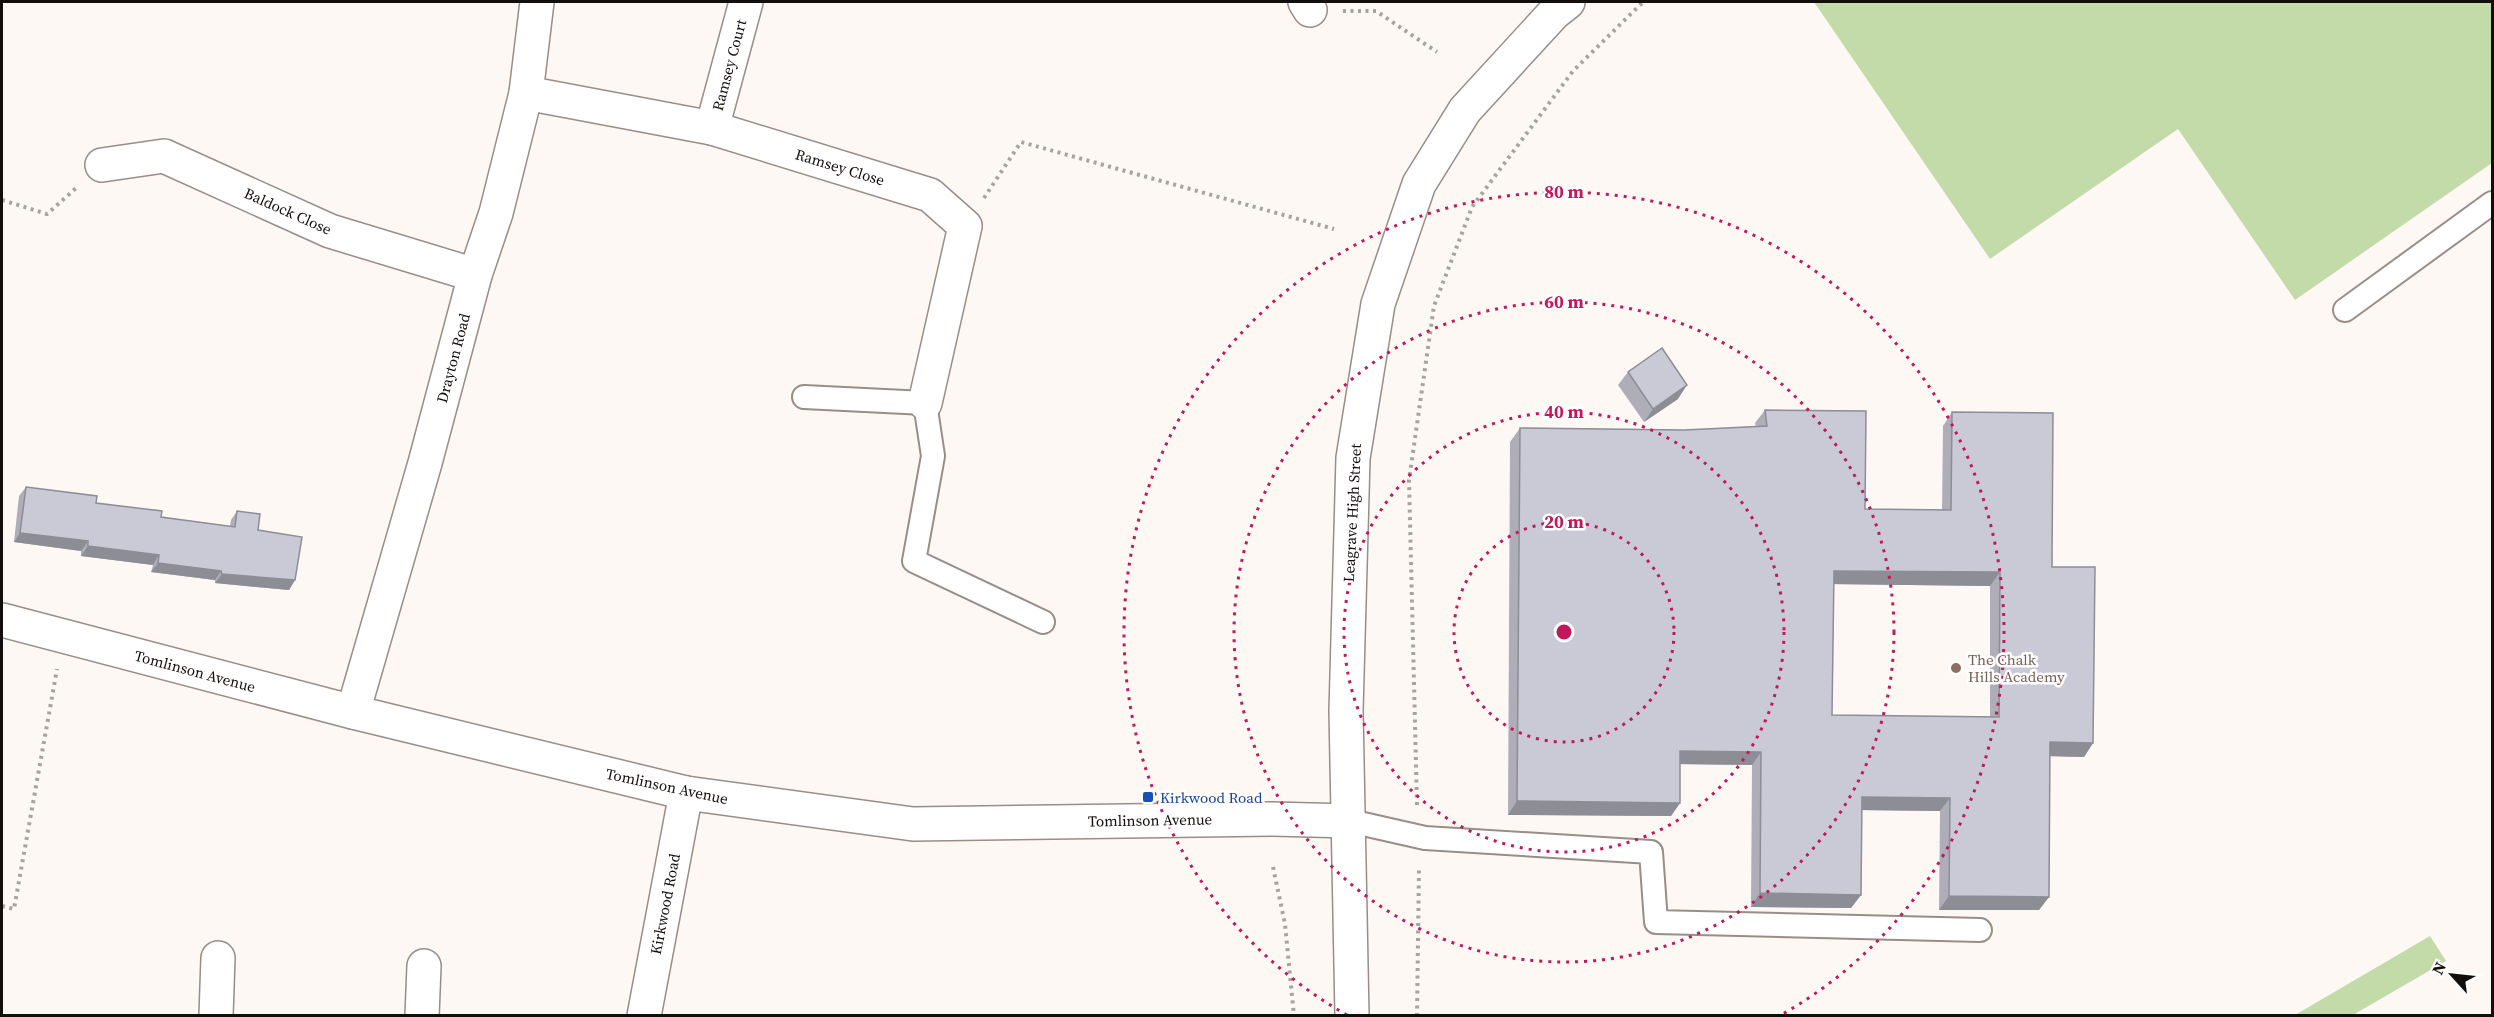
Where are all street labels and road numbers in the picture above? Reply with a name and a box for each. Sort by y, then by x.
street label: Ramsey Court [707,17,751,113]
street label: Ramsey Close [793,143,888,191]
street label: Baldock Close [241,182,335,240]
street label: Drayton Road [431,310,475,405]
street label: Leagrave High Street [1338,443,1366,583]
street label: Tomlinson Avenue [132,645,258,697]
street label: Tomlinson Avenue [604,763,730,809]
street label: Tomlinson Avenue [1088,808,1213,832]
street label: Kirkwood Road [645,851,685,956]

